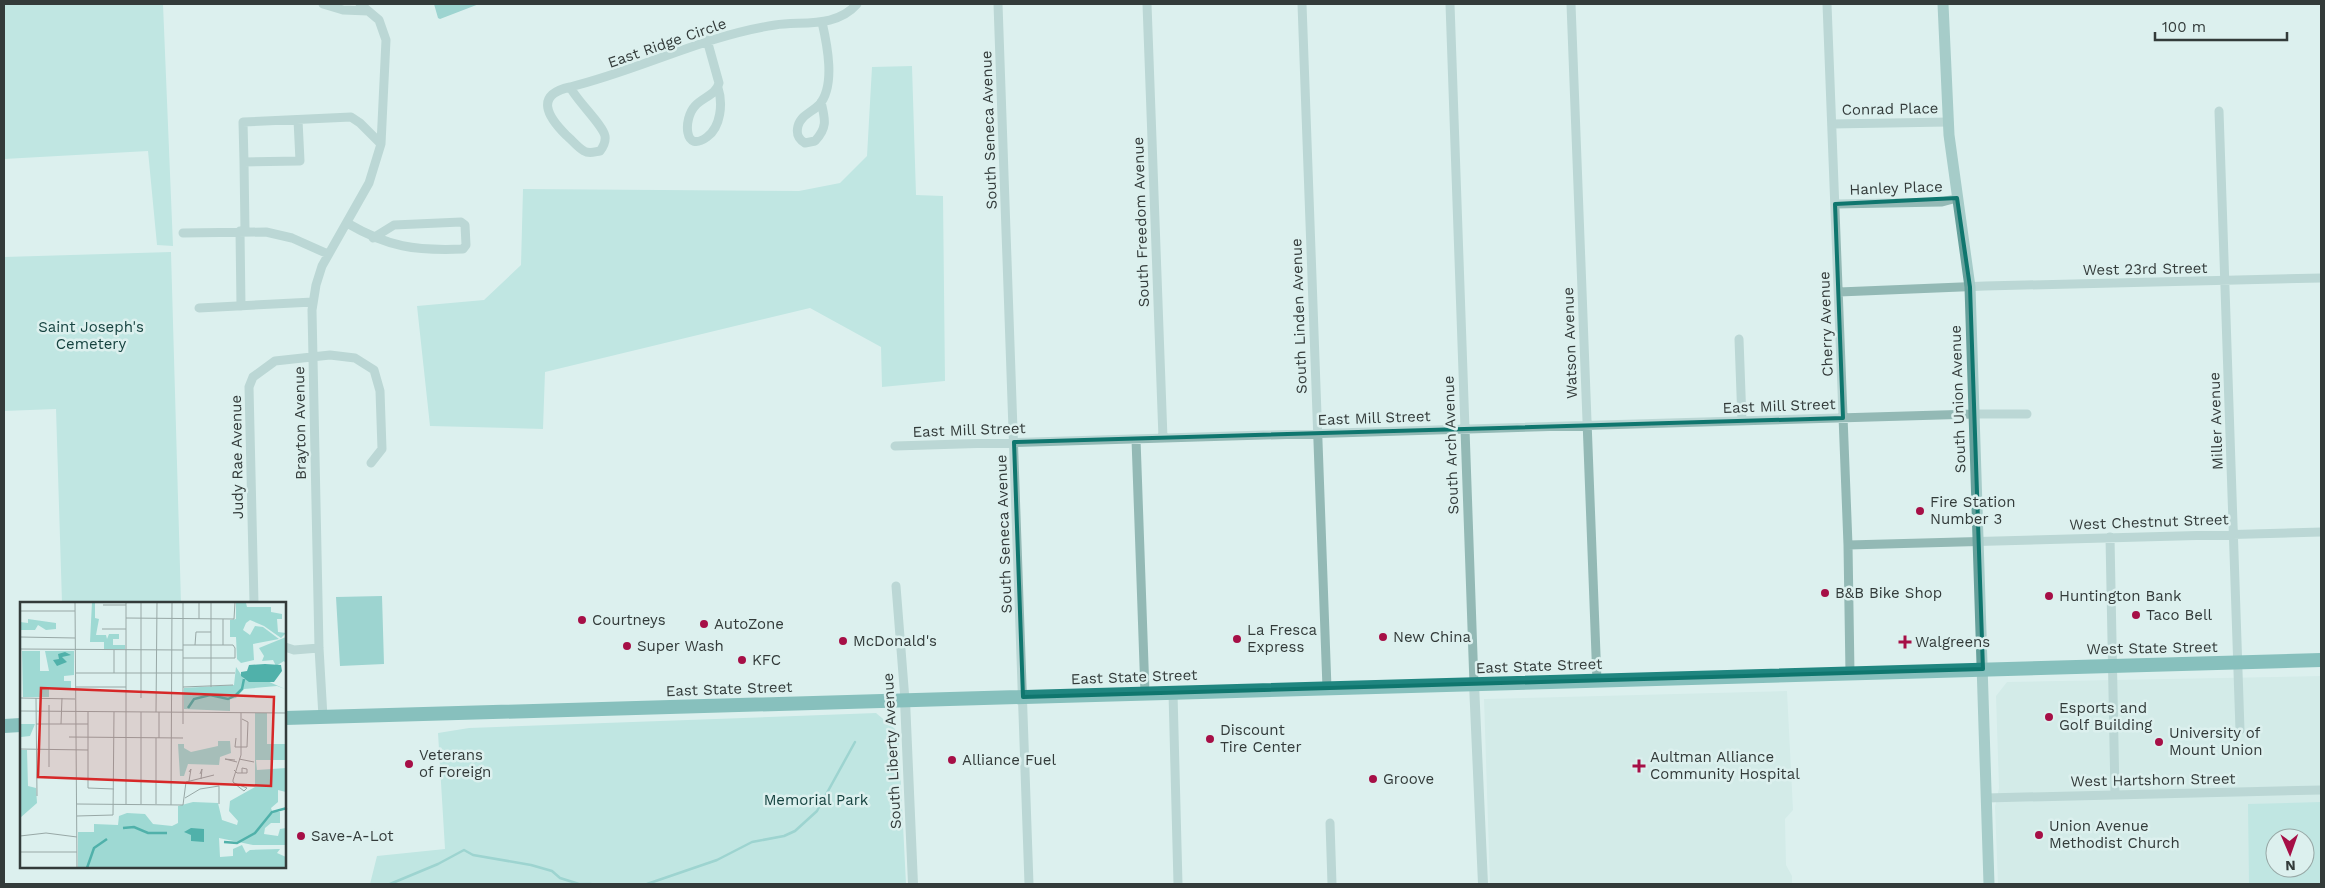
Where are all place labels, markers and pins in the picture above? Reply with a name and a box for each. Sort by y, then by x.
place label: Fire Station Number 3 [1930,493,2015,528]
marker: Fire Station Number 3 [1914,505,1926,517]
place label: B&B Bike Shop [1835,584,1942,602]
marker: B&B Bike Shop [1819,587,1831,599]
place label: Huntington Bank [2059,587,2182,605]
marker: Huntington Bank [2043,590,2055,602]
place label: Taco Bell [2146,606,2213,624]
marker: Taco Bell [2130,609,2142,621]
place label: Courtneys [592,611,666,629]
marker: Courtneys [576,614,588,626]
place label: AutoZone [714,615,784,633]
marker: AutoZone [698,618,710,630]
place label: La Fresca Express [1247,621,1318,656]
place label: New China [1393,628,1472,646]
marker: New China [1377,631,1389,643]
place label: McDonald's [853,632,937,650]
marker: La Fresca Express [1231,633,1243,645]
place label: Walgreens [1915,633,1990,651]
marker: McDonald's [837,635,849,647]
marker: Walgreens [1899,636,1911,648]
place label: Super Wash [637,637,724,655]
marker: Super Wash [621,640,633,652]
place label: KFC [752,651,781,669]
marker: KFC [736,654,748,666]
place label: Esports and Golf Building [2059,699,2152,734]
marker: Esports and Golf Building [2043,711,2055,723]
place label: Discount Tire Center [1220,721,1302,756]
place label: University of Mount Union [2169,724,2263,759]
marker: Discount Tire Center [1204,733,1216,745]
marker: University of Mount Union [2153,736,2165,748]
place label: Veterans of Foreign [419,746,491,781]
place label: Aultman Alliance Community Hospital [1650,748,1800,783]
place label: Alliance Fuel [962,751,1056,769]
marker: Alliance Fuel [946,754,958,766]
marker: Veterans of Foreign [403,758,415,770]
marker: Aultman Alliance Community Hospital [1632,759,1646,773]
place label: Groove [1383,770,1434,788]
marker: Groove [1367,773,1379,785]
place label: Union Avenue Methodist Church [2049,817,2180,852]
place label: Save-A-Lot [311,827,394,845]
marker: Union Avenue Methodist Church [2033,829,2045,841]
marker: Save-A-Lot [295,830,307,842]

